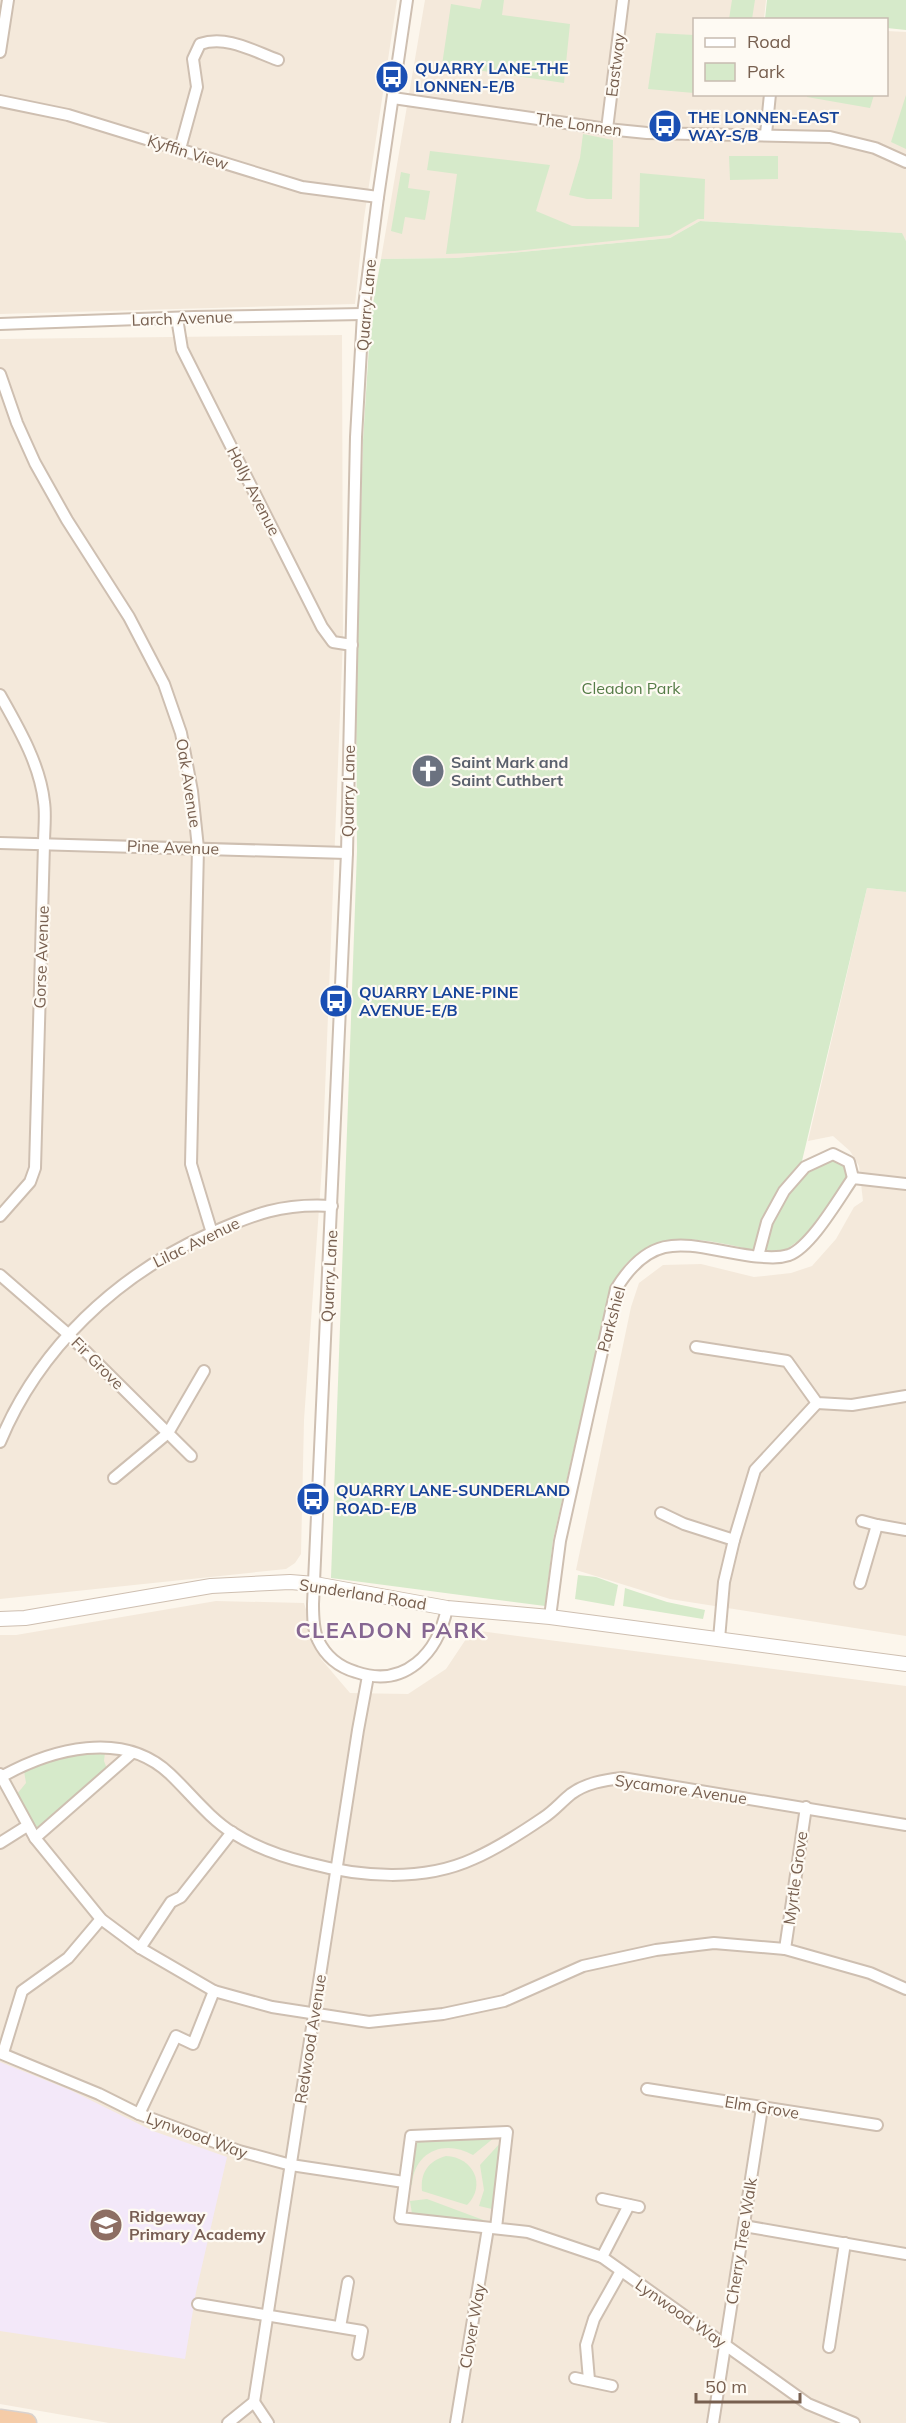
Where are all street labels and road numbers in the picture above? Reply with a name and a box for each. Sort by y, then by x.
street label: Eastway [601,31,629,98]
street label: The Lonnen [535,108,623,140]
street label: Kyffin View [145,130,231,174]
street label: Quarry Lane [352,258,380,352]
street label: Larch Avenue [131,306,233,330]
street label: Holly Avenue [223,443,285,539]
street label: Oak Avenue [172,737,206,829]
street label: Quarry Lane [337,745,359,837]
street label: Pine Avenue [127,835,219,859]
street label: Gorse Avenue [29,905,53,1009]
street label: Lilac Avenue [149,1212,243,1272]
street label: Quarry Lane [317,1229,341,1323]
street label: Parkshiel [593,1284,629,1354]
street label: Fir Grove [67,1332,129,1394]
street label: Sunderland Road [298,1574,428,1614]
street label: Sycamore Avenue [614,1770,748,1808]
street label: Myrtle Grove [779,1830,811,1926]
street label: Redwood Avenue [290,1973,330,2105]
street label: Elm Grove [723,2091,801,2123]
street label: Lynwood Way [144,2107,251,2163]
street label: Cherry Tree Walk [721,2175,761,2306]
street label: Lynwood Way [632,2274,731,2352]
street label: Clover Way [455,2282,489,2370]

